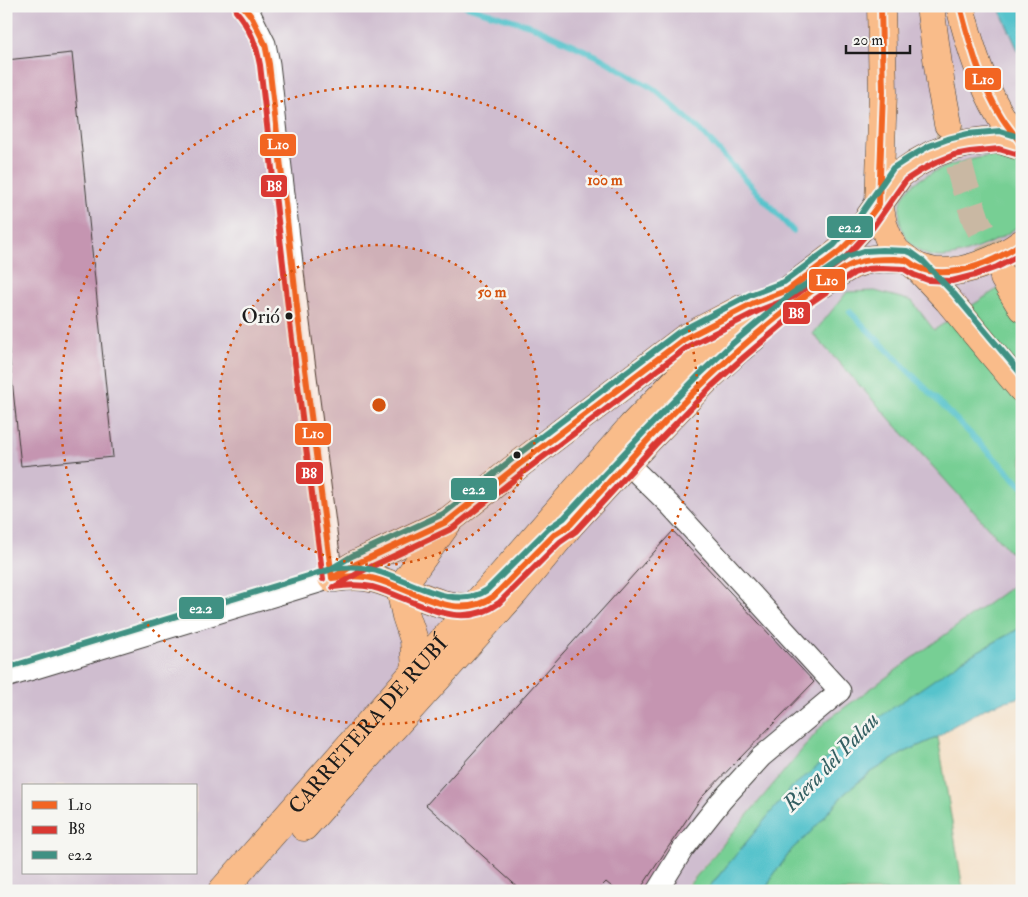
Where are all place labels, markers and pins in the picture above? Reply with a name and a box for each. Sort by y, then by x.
place label: Orió [241,304,280,329]
marker: Orió [284,311,294,321]
centre of rings [370,396,388,414]
unlabelled marker [512,450,522,460]

